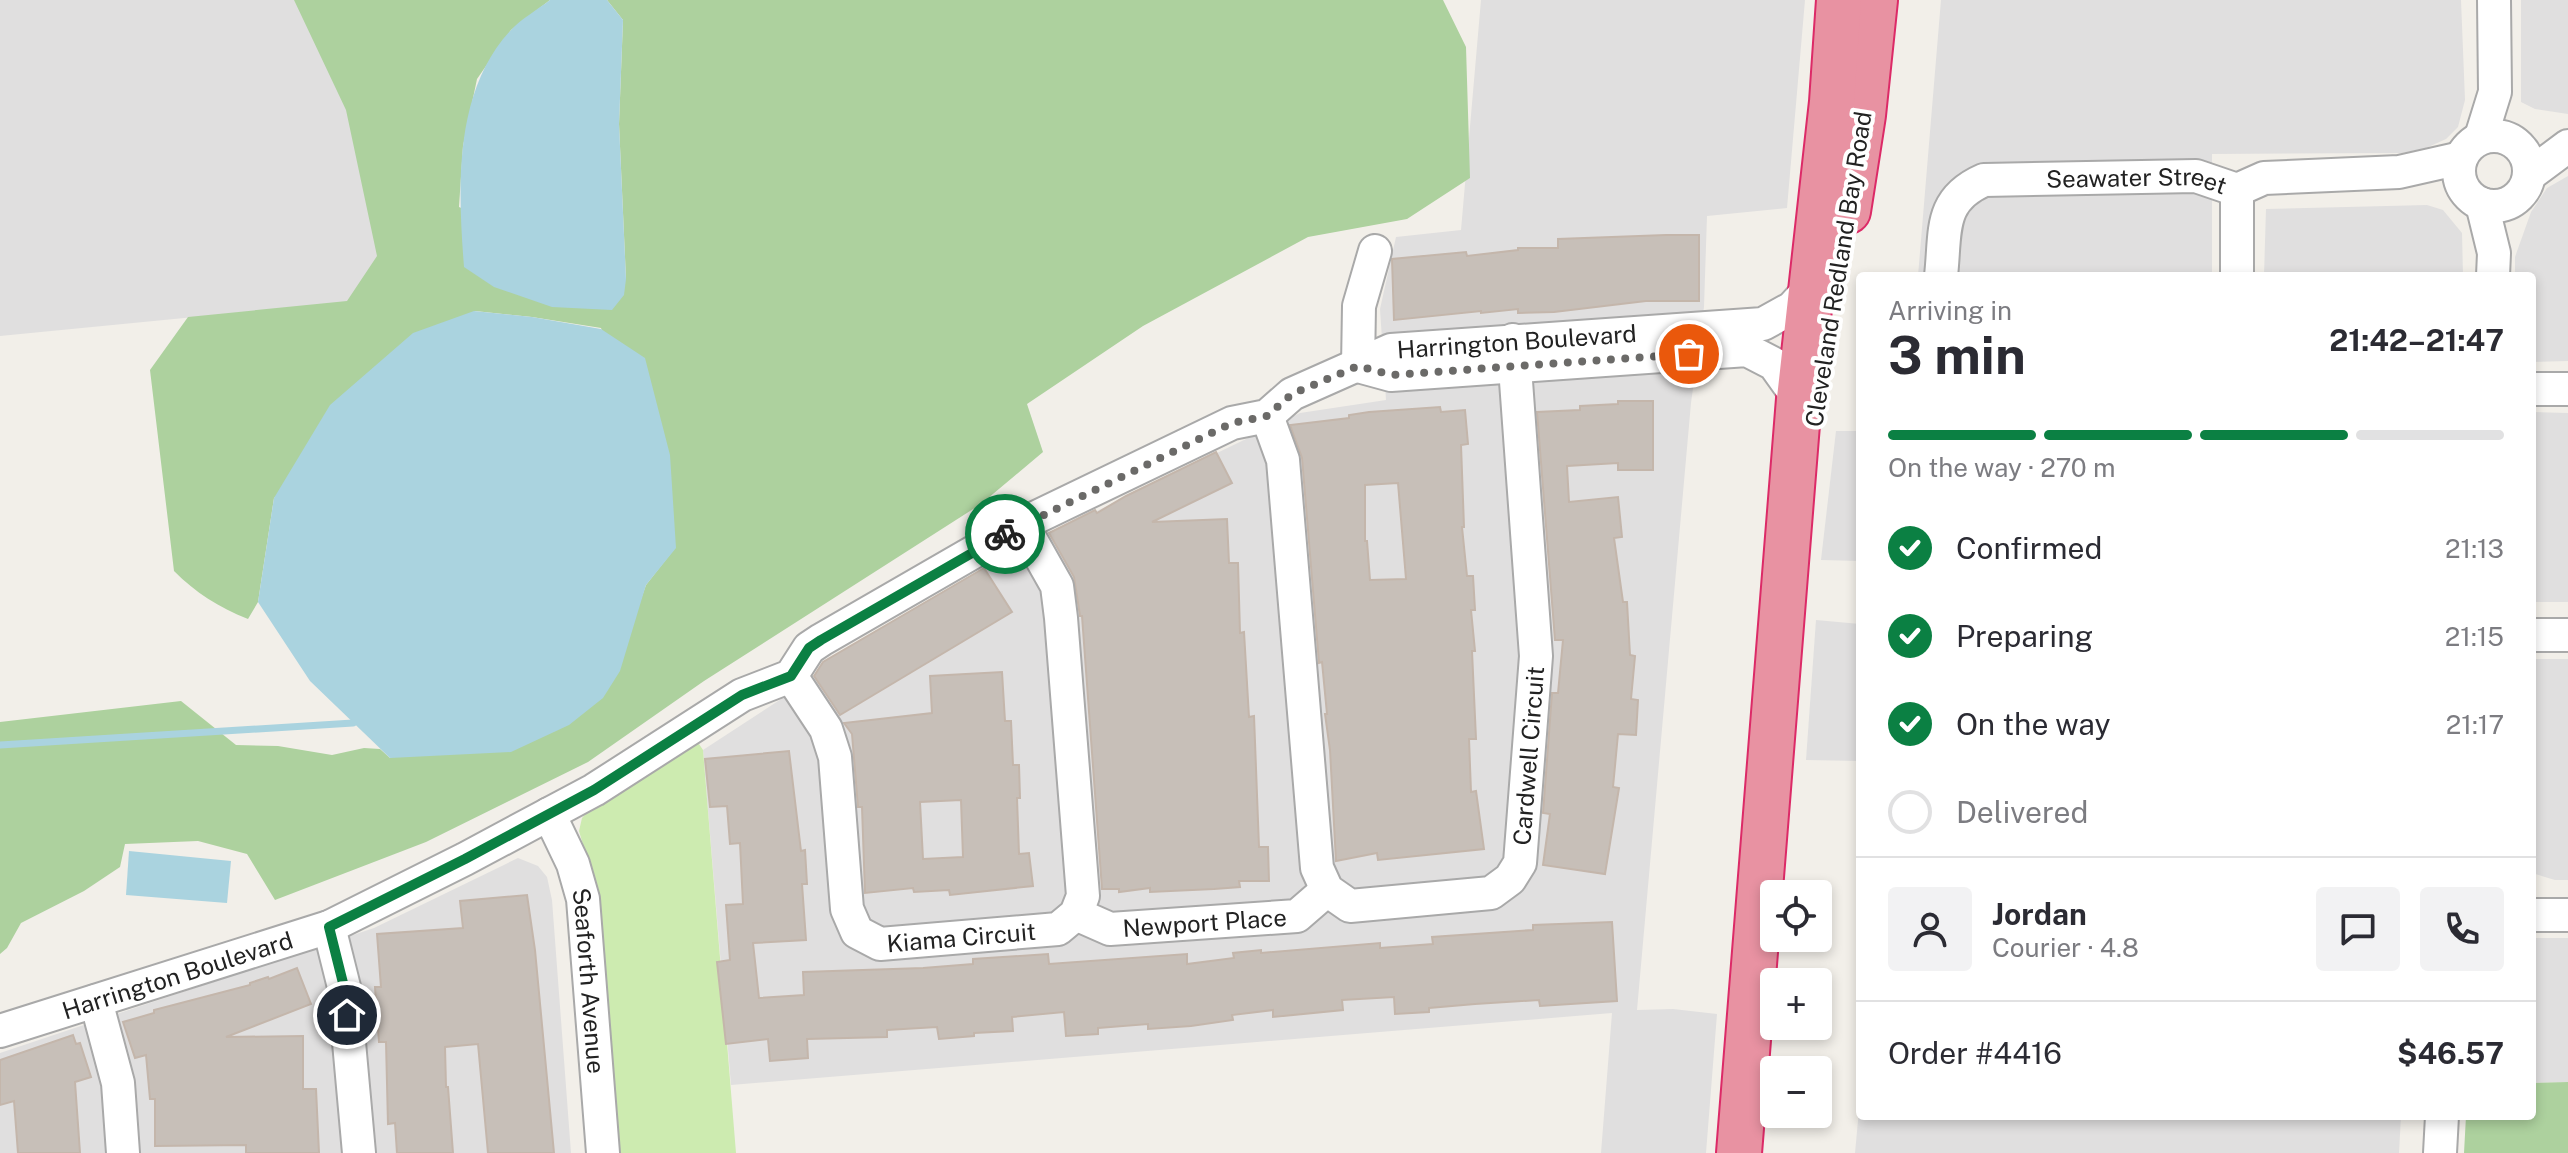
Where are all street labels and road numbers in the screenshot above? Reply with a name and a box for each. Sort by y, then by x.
street label: Cleveland Redland Bay Road [1799,109,1877,429]
street label: Seawater Street [2046,161,2230,199]
street label: Harrington Boulevard [1396,319,1638,364]
street label: Cardwell Circuit [1507,665,1549,846]
street label: Seaforth Avenue [567,885,611,1075]
street label: Newport Place [1122,903,1288,942]
street label: Kiama Circuit [886,917,1037,957]
street label: Harrington Boulevard [59,925,296,1024]

